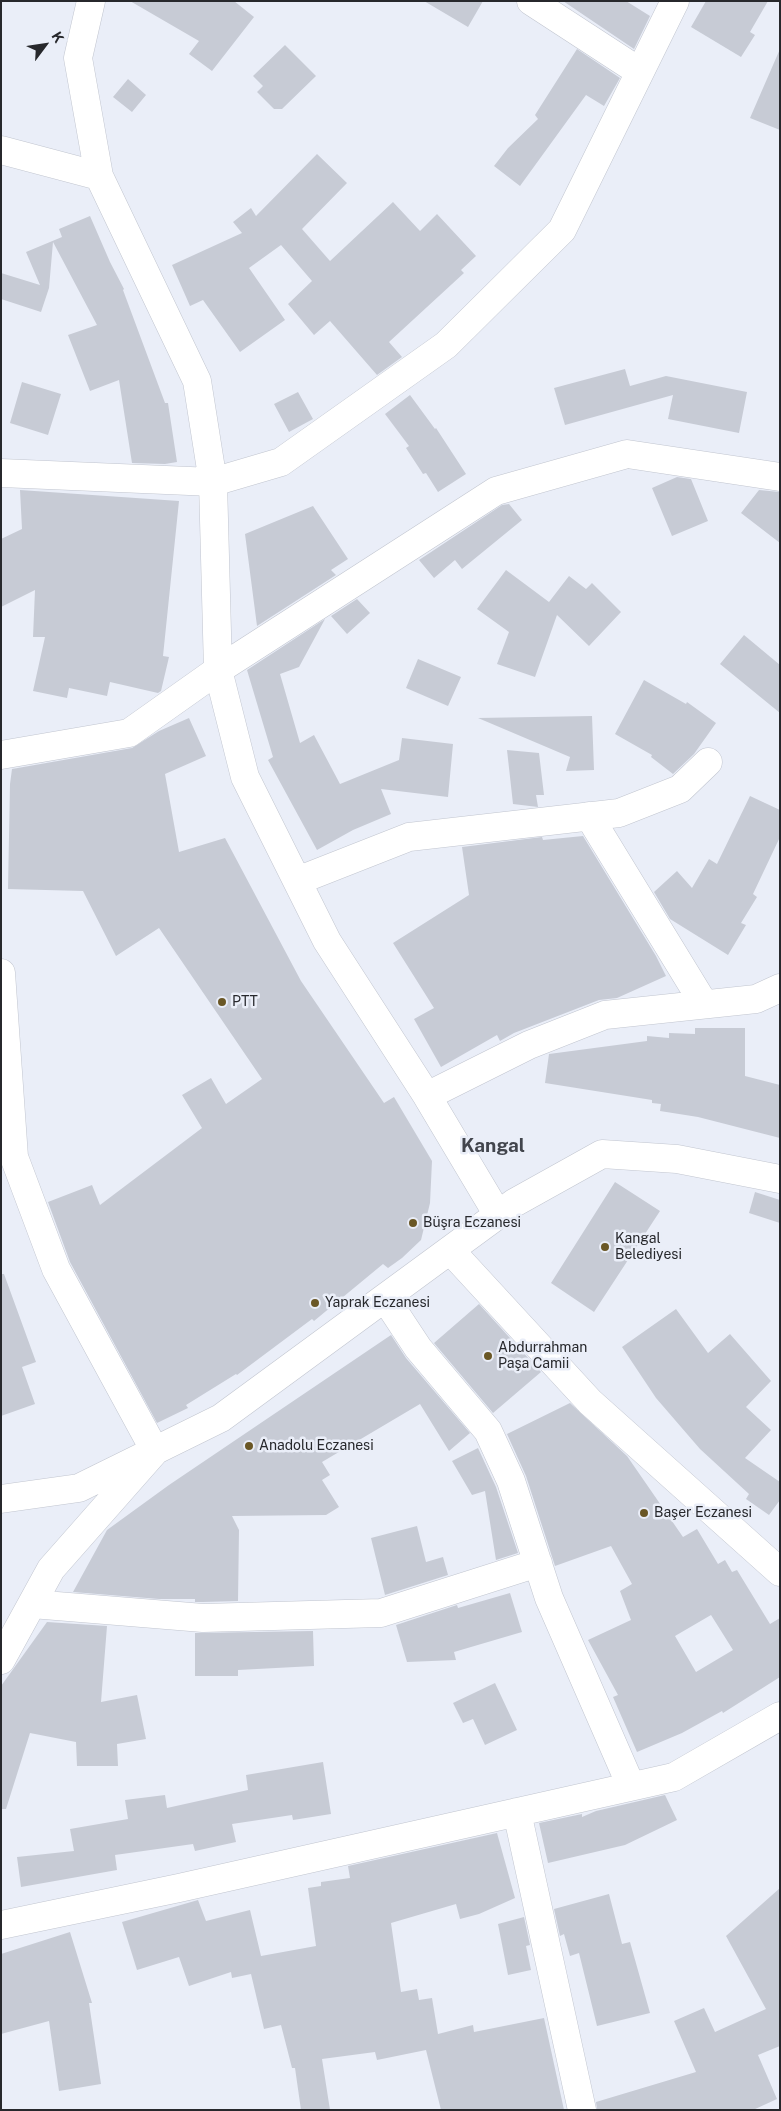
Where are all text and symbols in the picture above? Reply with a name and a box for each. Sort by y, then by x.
north arrow [20,20,70,70]
text: K [48,29,67,46]
place label: PTT [232,994,258,1010]
marker: PTT [216,996,228,1008]
district label: Kangal [461,1135,525,1157]
place label: Büşra Eczanesi [423,1215,521,1231]
marker: Büşra Eczanesi [407,1217,419,1229]
place label: Kangal Belediyesi [615,1231,682,1264]
marker: Kangal Belediyesi [599,1241,611,1253]
place label: Yaprak Eczanesi [325,1295,430,1311]
marker: Yaprak Eczanesi [309,1297,321,1309]
place label: Abdurrahman Paşa Camii [498,1340,587,1372]
marker: Abdurrahman Paşa Camii [482,1350,494,1362]
place label: Anadolu Eczanesi [259,1438,374,1454]
marker: Anadolu Eczanesi [243,1440,255,1452]
place label: Başer Eczanesi [654,1505,752,1521]
marker: Başer Eczanesi [638,1507,650,1519]

